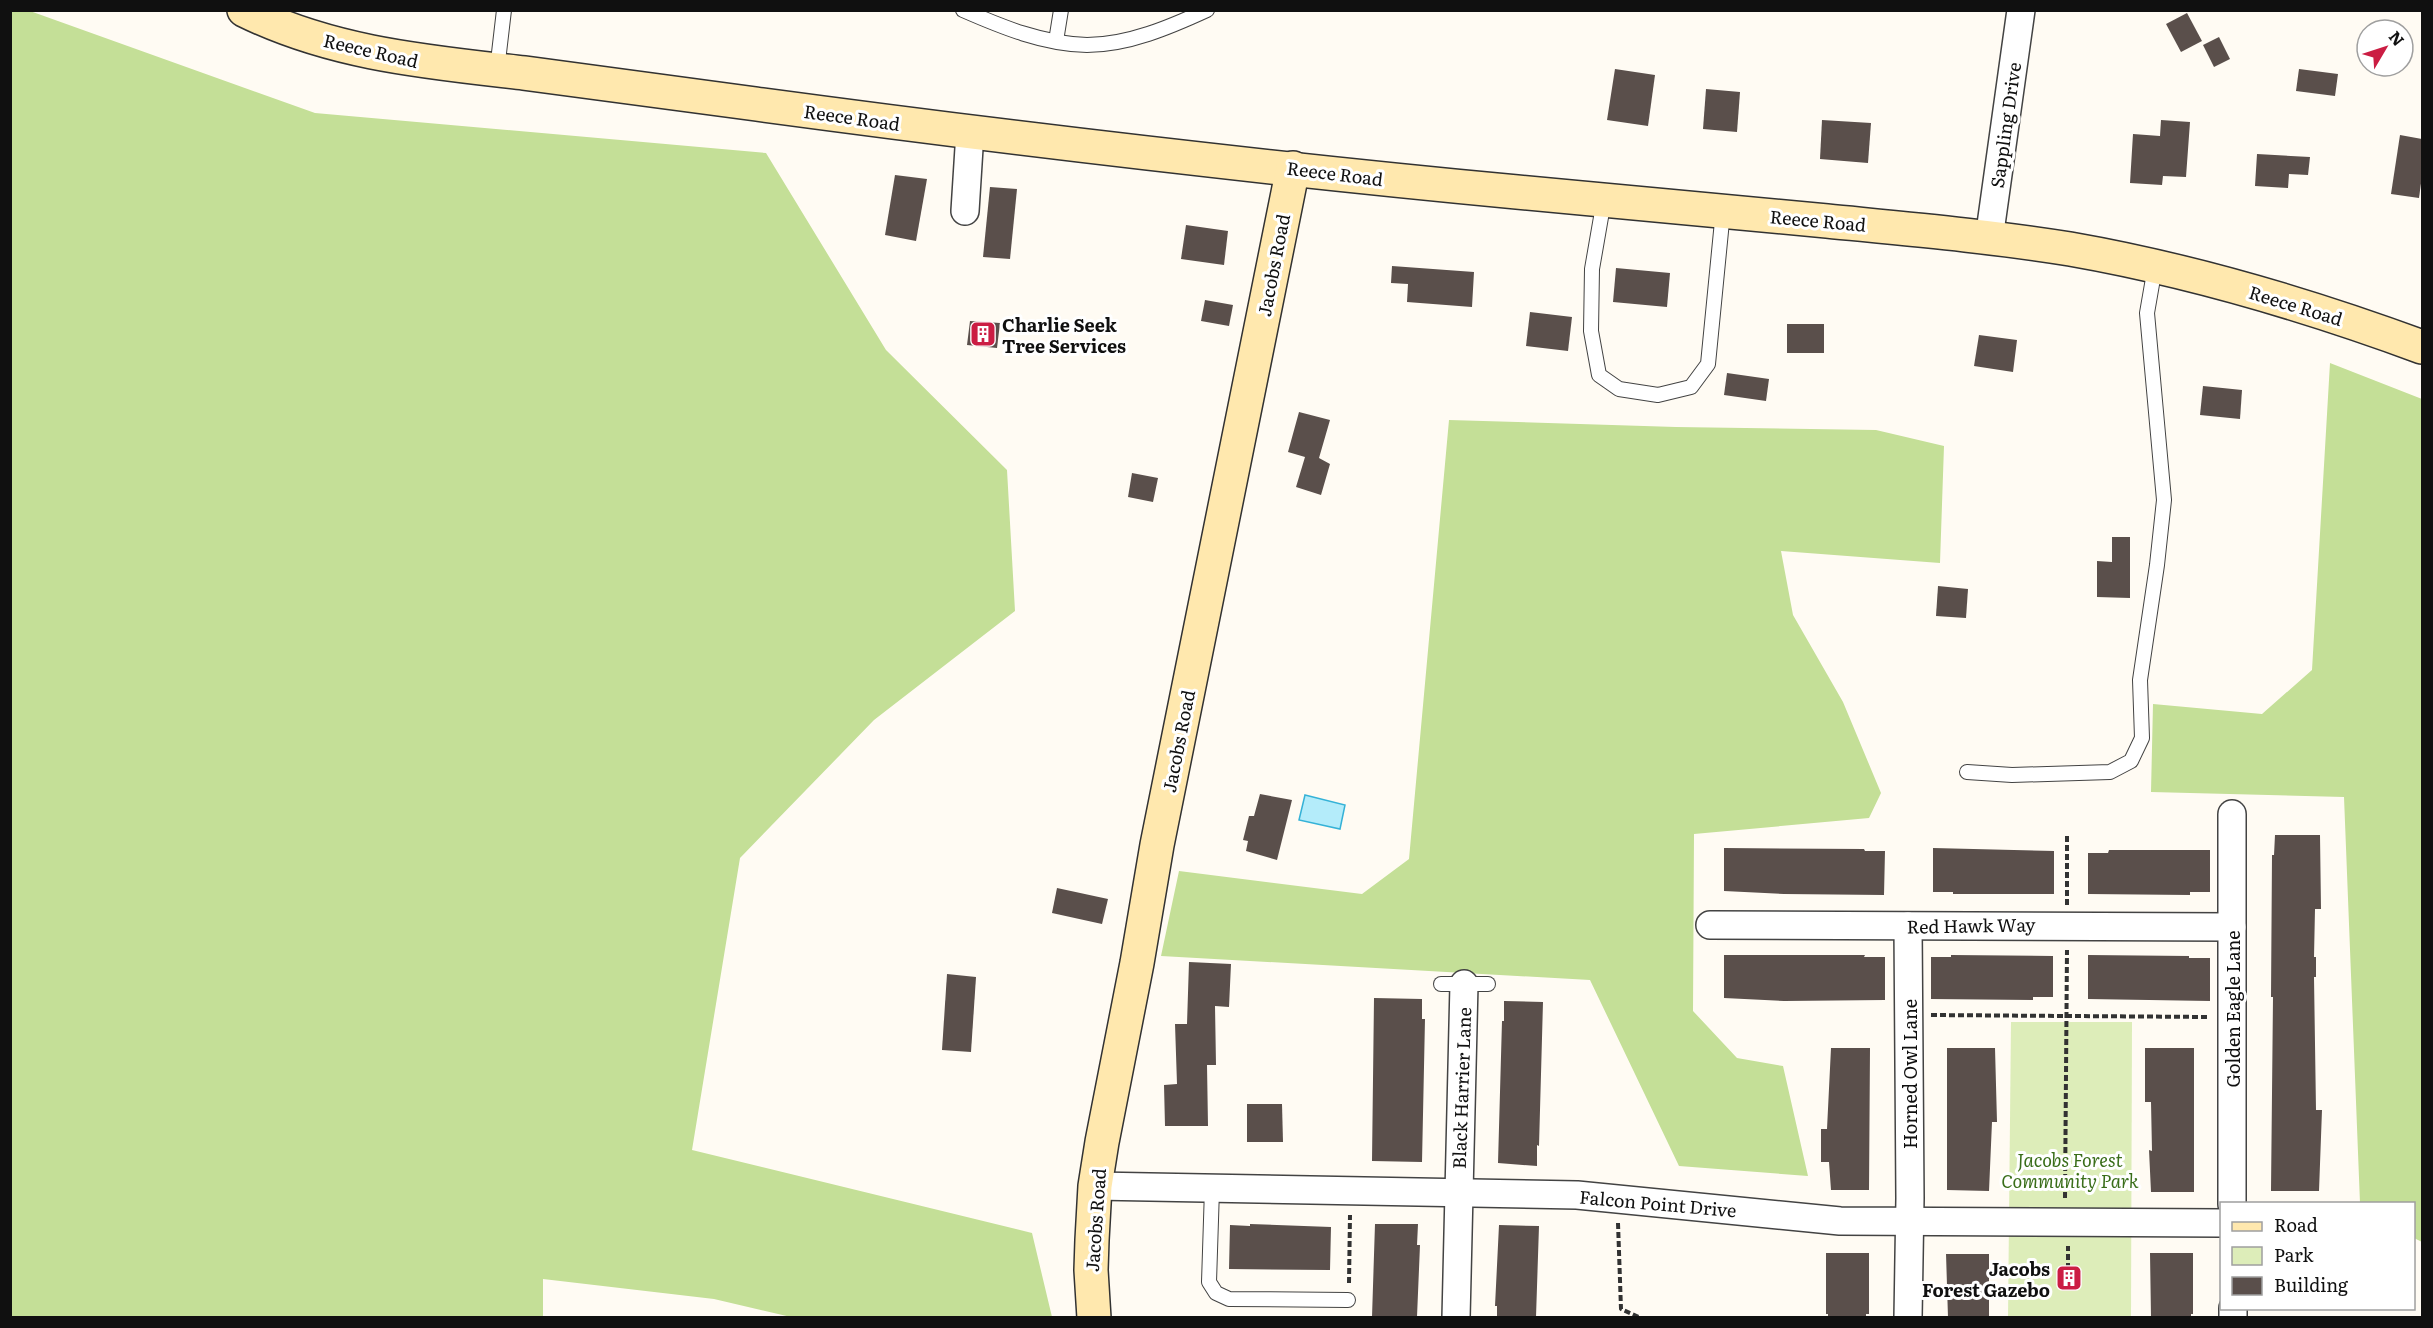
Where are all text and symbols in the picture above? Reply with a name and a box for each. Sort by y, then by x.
north arrow [2355,18,2415,78]
text: N [2384,25,2411,51]
street label: Reece Road [321,26,421,74]
street label: Sappling Drive [1983,60,2027,190]
street label: Reece Road [802,97,902,137]
street label: Reece Road [1285,154,1385,192]
street label: Reece Road [1769,202,1867,238]
street label: Jacobs Road [1250,211,1296,319]
street label: Reece Road [2246,278,2346,332]
place label: Charlie Seek Tree Services [1002,311,1126,359]
building icon: Charlie Seek Tree Services [968,319,998,349]
street label: Jacobs Road [1155,687,1201,795]
street label: Red Hawk Way [1906,910,2036,940]
street label: Golden Eagle Lane [2219,930,2246,1088]
street label: Horned Owl Lane [1896,999,1923,1149]
street label: Black Harrier Lane [1445,1007,1477,1169]
park label: Jacobs Forest Community Park [2001,1146,2139,1194]
street label: Jacobs Road [1078,1167,1112,1273]
street label: Falcon Point Drive [1578,1183,1738,1223]
legend [2220,1202,2415,1310]
text: Road [2274,1211,2318,1238]
text: Park [2274,1241,2315,1268]
place label: Jacobs Forest Gazebo [1922,1255,2050,1303]
building icon: Jacobs Forest Gazebo [2054,1263,2084,1293]
text: Building [2274,1271,2349,1298]

